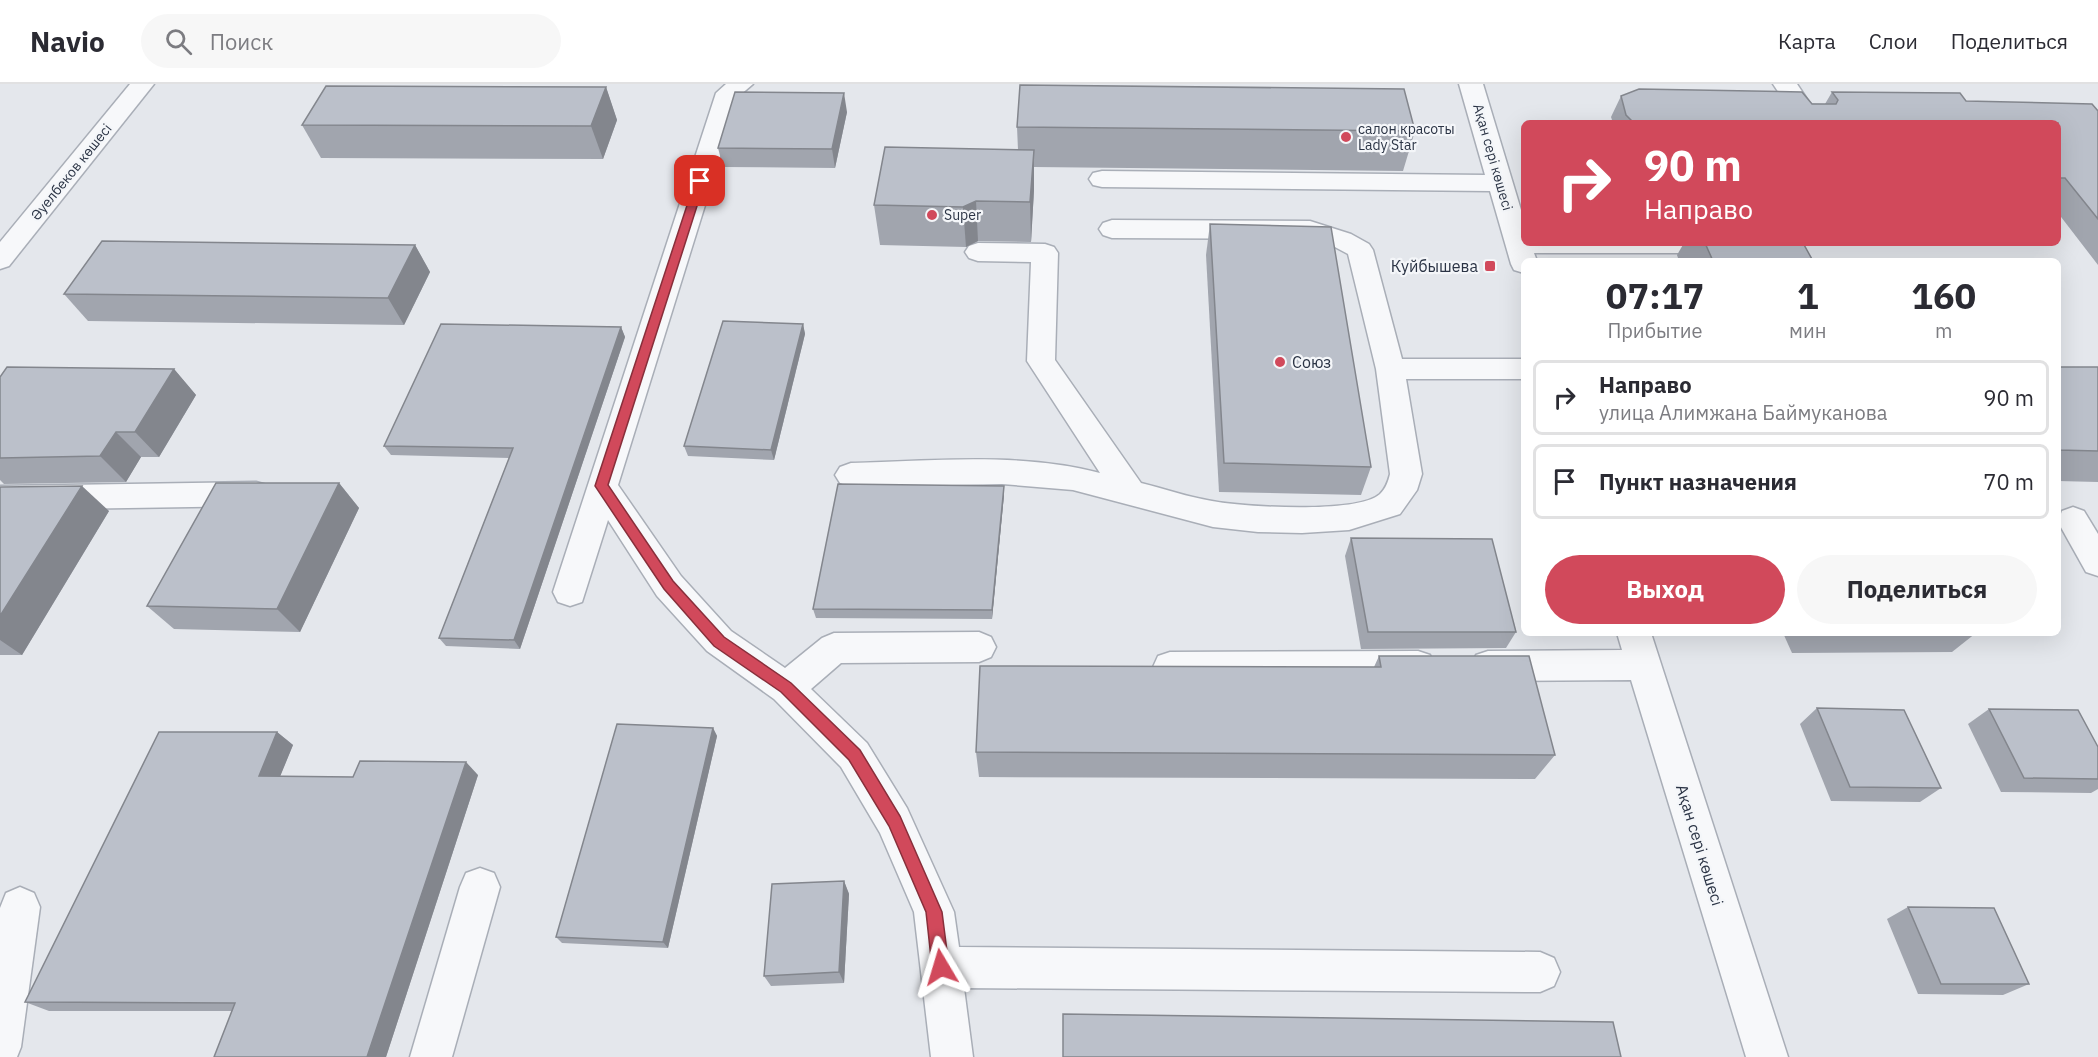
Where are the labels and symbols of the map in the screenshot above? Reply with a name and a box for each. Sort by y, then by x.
street label: Ақан сері көшесі [1469,102,1517,212]
street label: Әуелбеков көшесі [27,120,115,224]
place label: салон красоты Lady Star [1358,120,1455,154]
marker: салон красоты Lady Star [1339,130,1353,144]
pin [674,155,725,206]
place label: Super [944,206,981,224]
marker: Super [925,208,939,222]
place label: Куйбышева [1391,256,1478,276]
marker: Куйбышева [1483,259,1497,273]
place label: Союз [1292,352,1331,372]
marker: Союз [1273,355,1287,369]
street label: Ақан сері көшесі [1672,782,1728,908]
position arrow [909,935,973,999]

